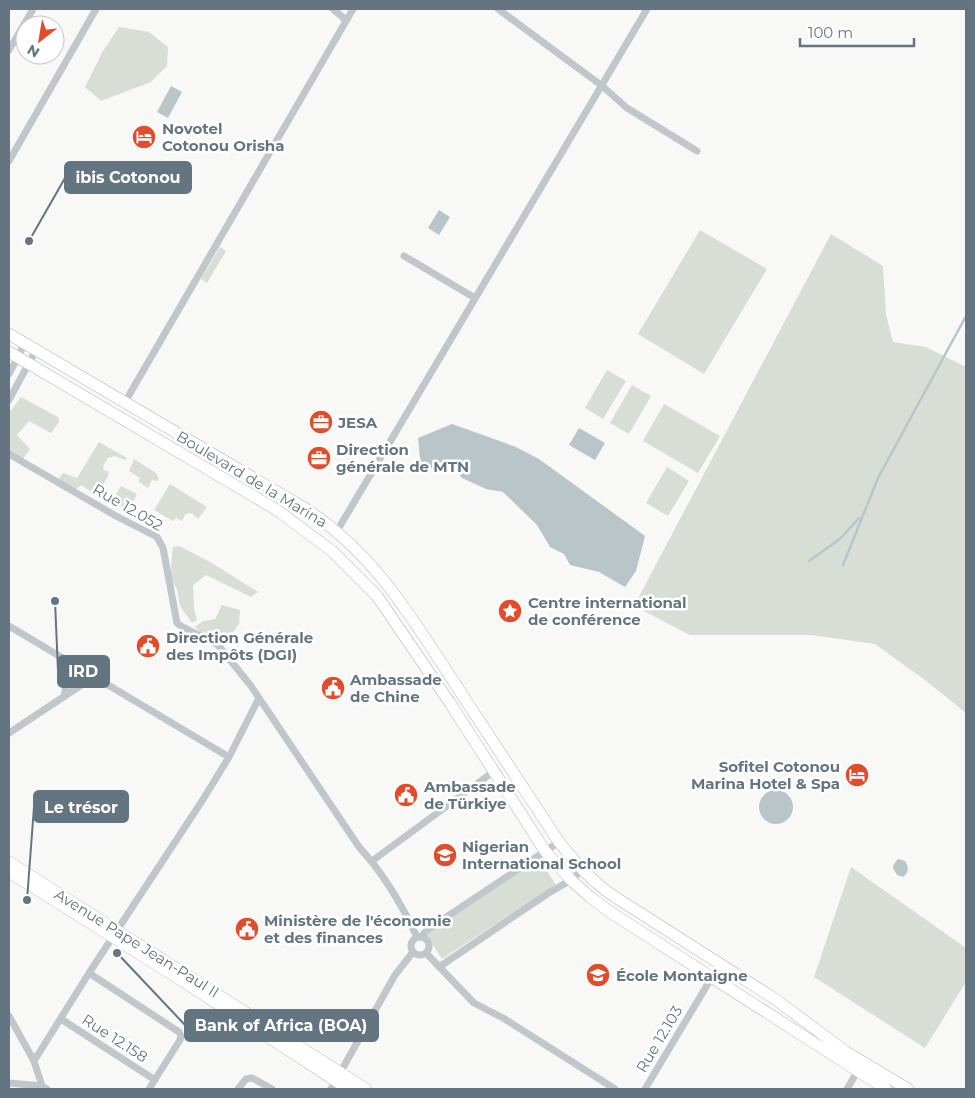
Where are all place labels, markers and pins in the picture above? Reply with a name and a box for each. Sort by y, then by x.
place label: Novotel Cotonou Orisha [162,119,284,155]
hotel icon: Novotel Cotonou Orisha [131,124,157,150]
callout: ibis Cotonou [65,162,191,193]
office icon: JESA [308,409,334,435]
place label: JESA [337,413,378,432]
place label: Direction générale de MTN [336,440,469,476]
office icon: Direction générale de MTN [306,445,332,471]
place label: Centre international de conférence [528,593,687,629]
place icon: Centre international de conférence [497,598,523,624]
place label: Direction Générale des Impôts (DGI) [166,628,313,664]
public building icon: Direction Générale des Impôts (DGI) [135,633,161,659]
callout: IRD [58,656,109,687]
place label: Ambassade de Chine [349,670,442,706]
public building icon: Ambassade de Chine [320,675,346,701]
place label: Sofitel Cotonou Marina Hotel & Spa [691,757,840,793]
hotel icon: Sofitel Cotonou Marina Hotel & Spa [844,762,870,788]
place label: Ambassade de Türkiye [423,777,516,813]
public building icon: Ambassade de Türkiye [393,782,419,808]
callout: Le trésor [34,791,128,822]
place label: Nigerian International School [462,837,621,873]
school or university icon: Nigerian International School [432,842,458,868]
place label: Ministère de l'économie et des finances [264,911,451,947]
public building icon: Ministère de l'économie et des finances [234,916,260,942]
school or university icon: École Montaigne [585,962,611,988]
place label: École Montaigne [616,966,748,985]
callout: Bank of Africa (BOA) [185,1010,378,1041]

